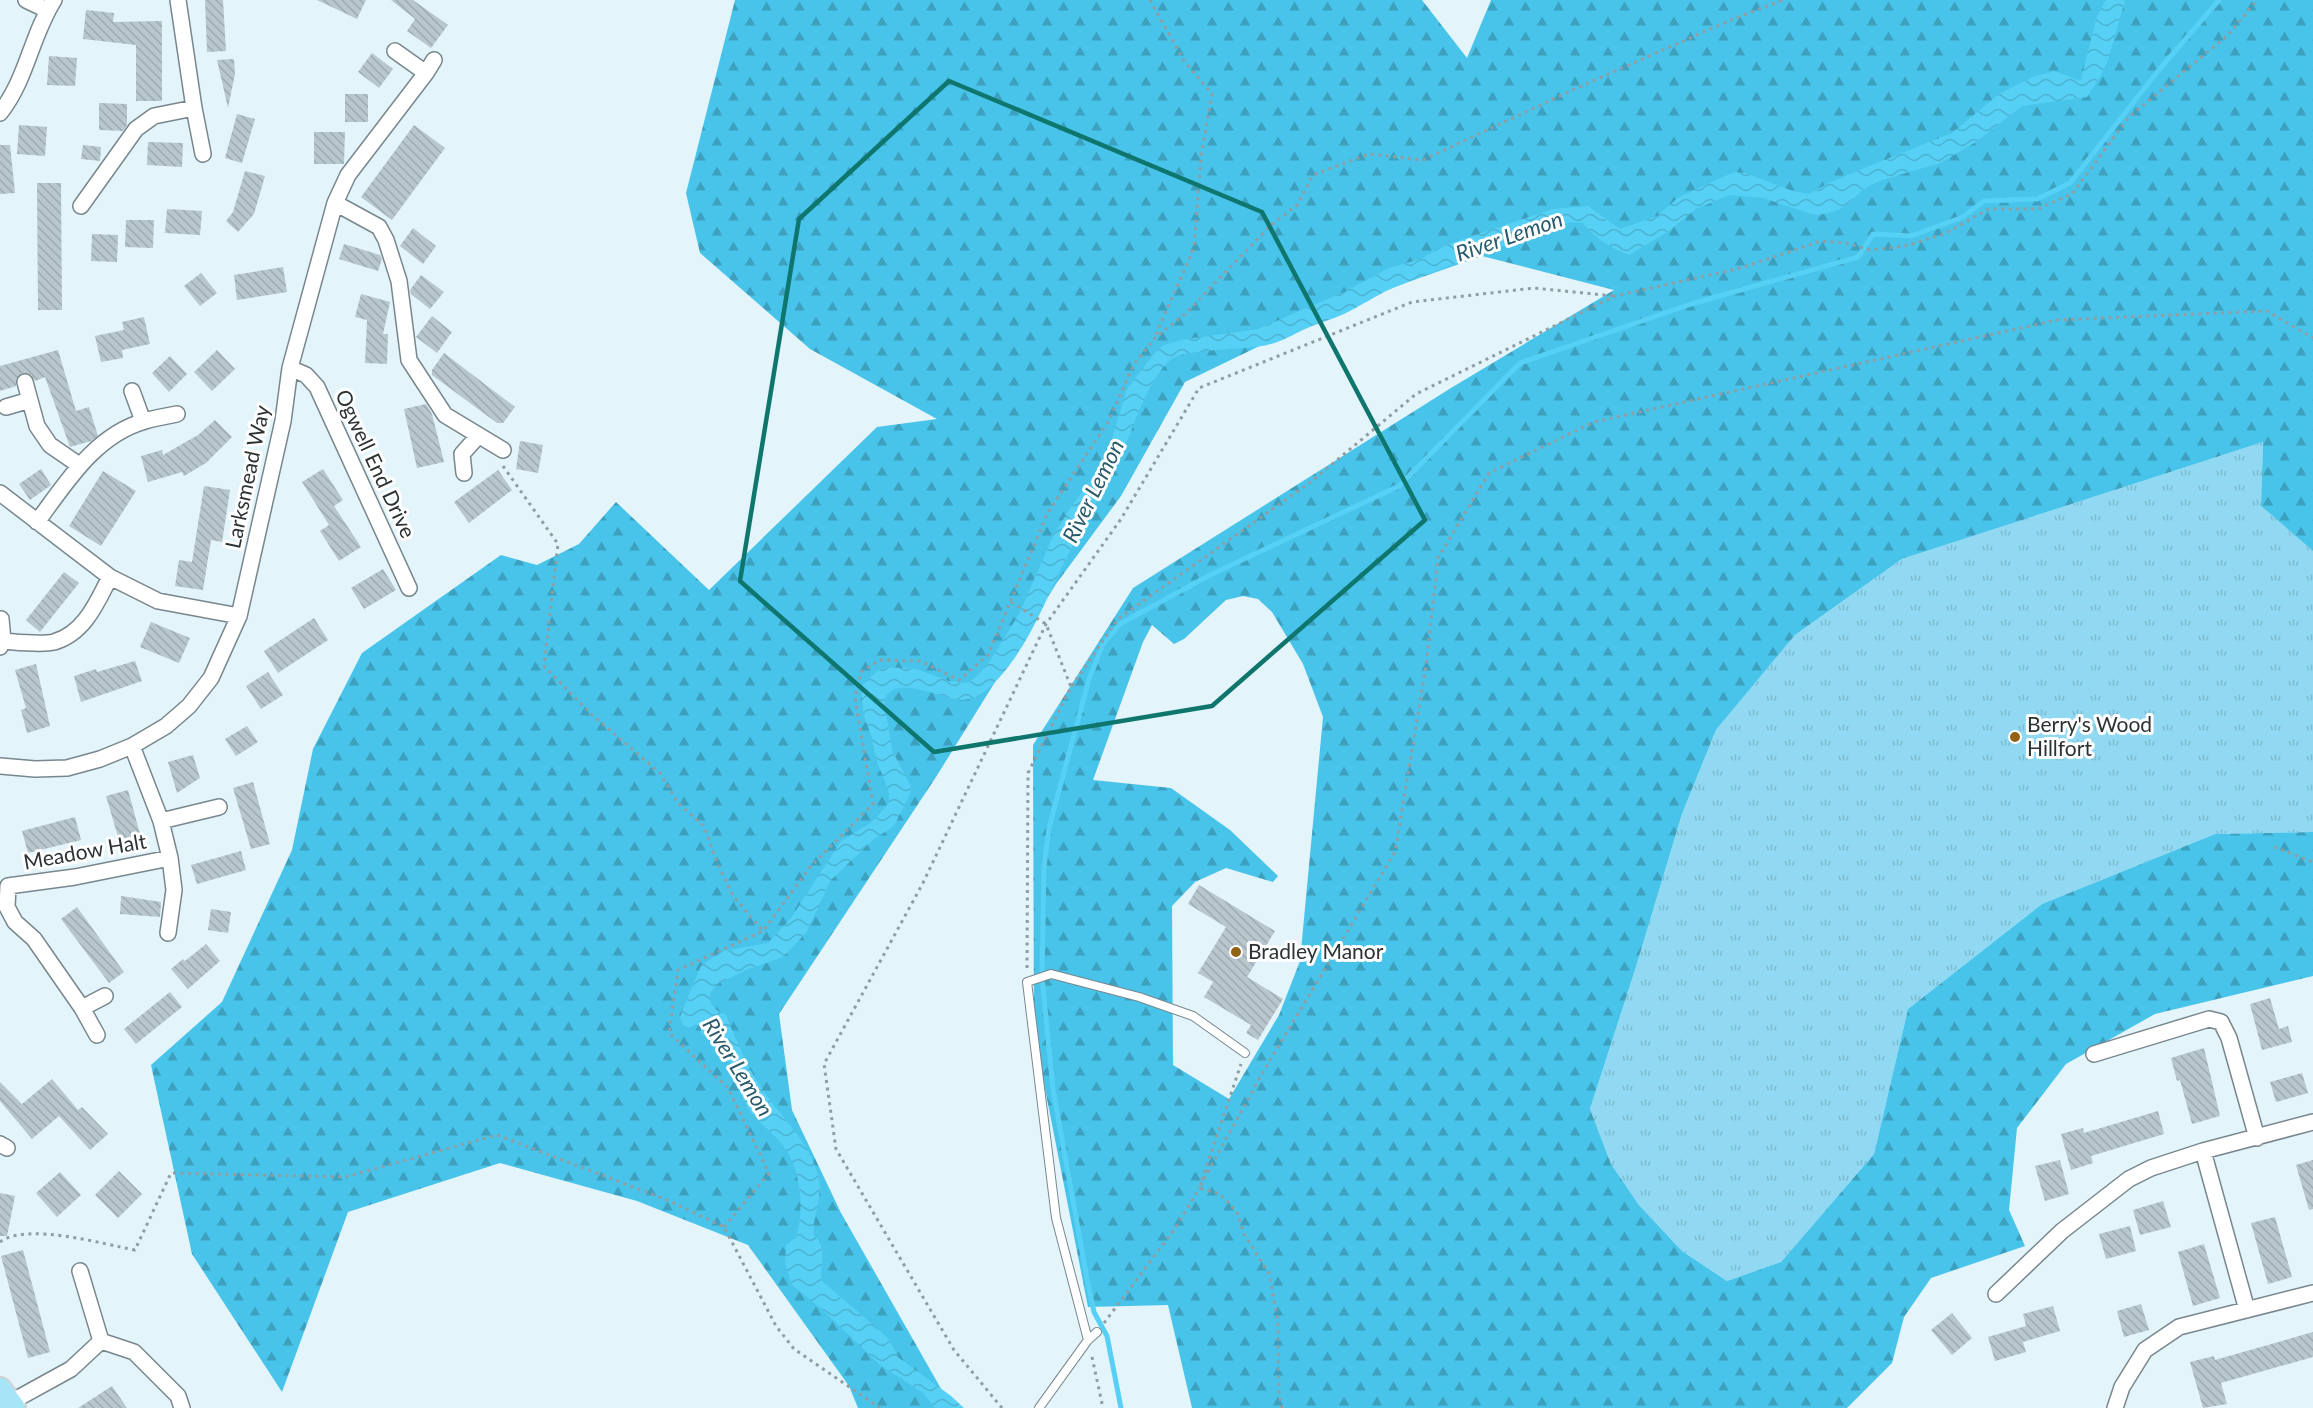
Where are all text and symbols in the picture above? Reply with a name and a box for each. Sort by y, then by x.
water label: River Lemon [1452,205,1566,266]
street label: Ogwell End Drive [331,385,422,542]
street label: Larksmead Way [219,403,274,551]
water label: River Lemon [1056,435,1129,547]
place label: Berry's Wood Hillfort [2027,711,2152,760]
marker: Berry's Wood Hillfort [2008,730,2022,744]
street label: Meadow Halt [21,827,149,874]
place label: Bradley Manor [1248,938,1384,963]
marker: Bradley Manor [1229,945,1243,959]
water label: River Lemon [697,1012,779,1121]

